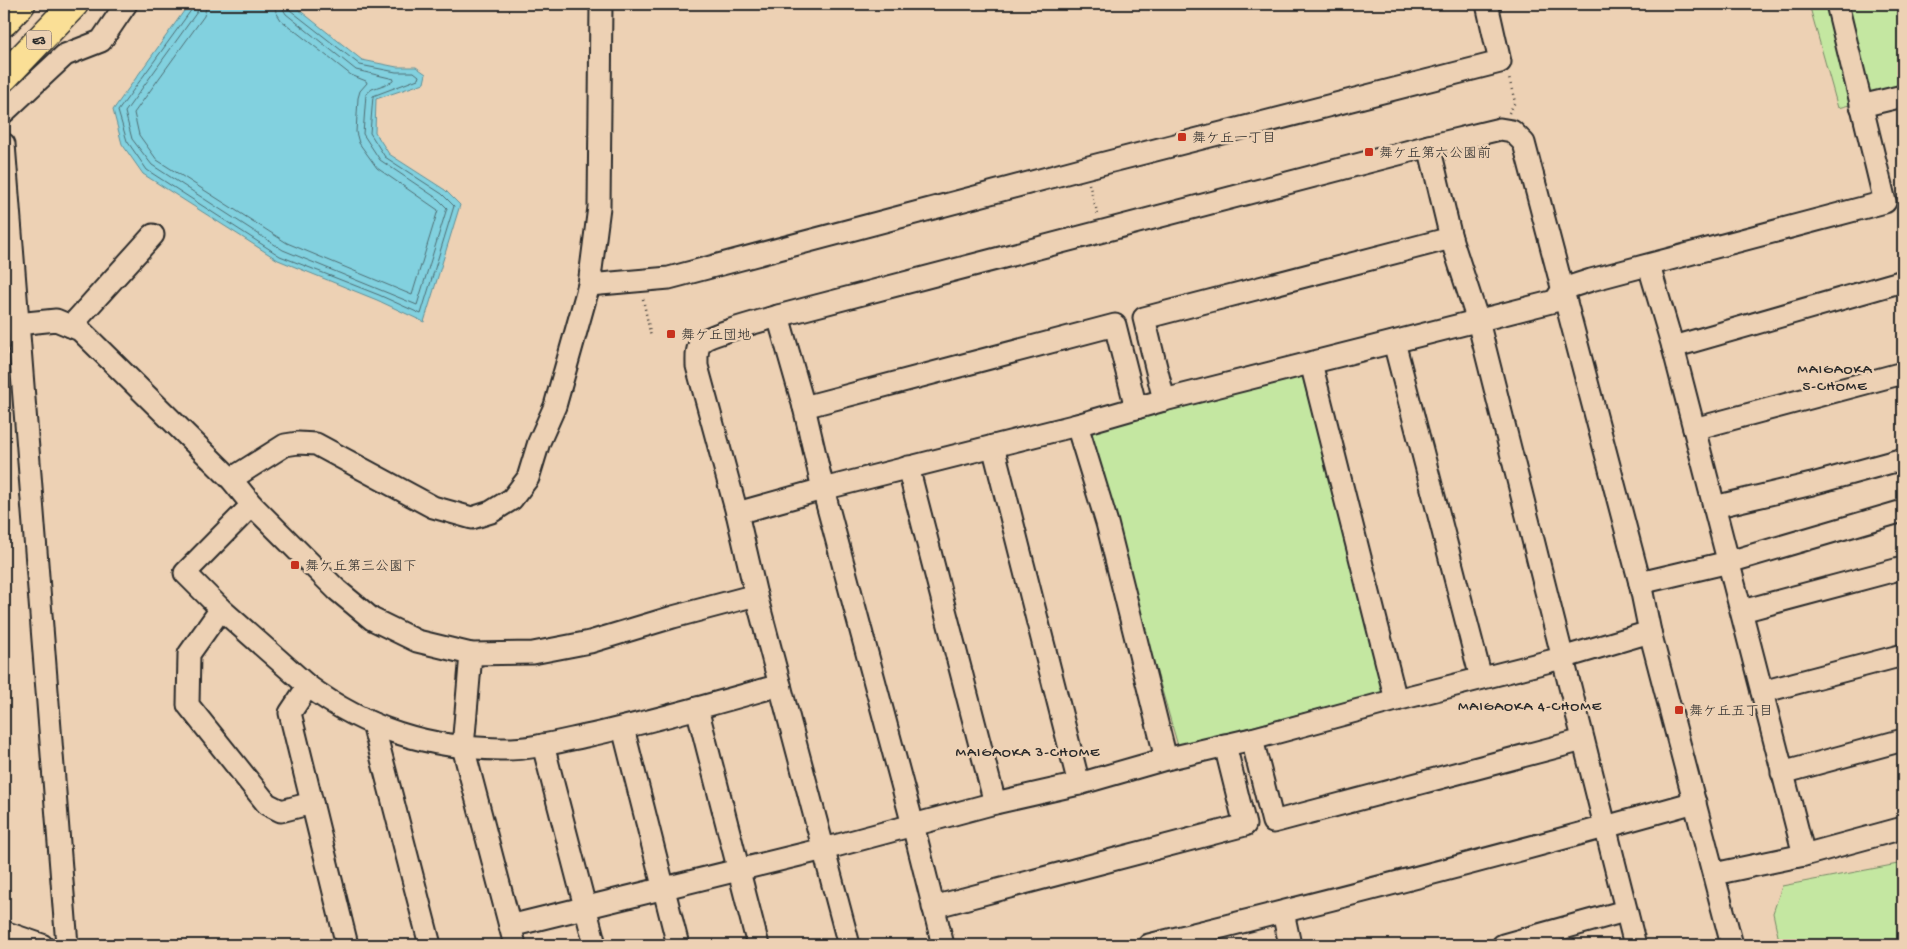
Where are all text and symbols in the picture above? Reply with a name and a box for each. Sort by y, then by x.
road number: E3 [26,30,52,50]
marker: 舞ケ丘一丁目 [1176,131,1188,143]
place label: 舞ケ丘一丁目 [1192,131,1276,148]
marker: 舞ケ丘第六公園前 [1363,146,1375,158]
place label: 舞ケ丘第六公園前 [1379,146,1491,163]
marker: 舞ケ丘団地 [665,328,677,340]
place label: 舞ケ丘団地 [681,328,751,345]
district label: MAIGAOKA 5-CHOME [1797,361,1873,396]
marker: 舞ケ丘第三公園下 [289,559,301,571]
place label: 舞ケ丘第三公園下 [305,559,417,576]
district label: MAIGAOKA 4-CHOME [1458,698,1602,716]
marker: 舞ケ丘五丁目 [1673,704,1685,716]
place label: 舞ケ丘五丁目 [1689,704,1773,721]
district label: MAIGAOKA 3-CHOME [956,744,1100,762]

